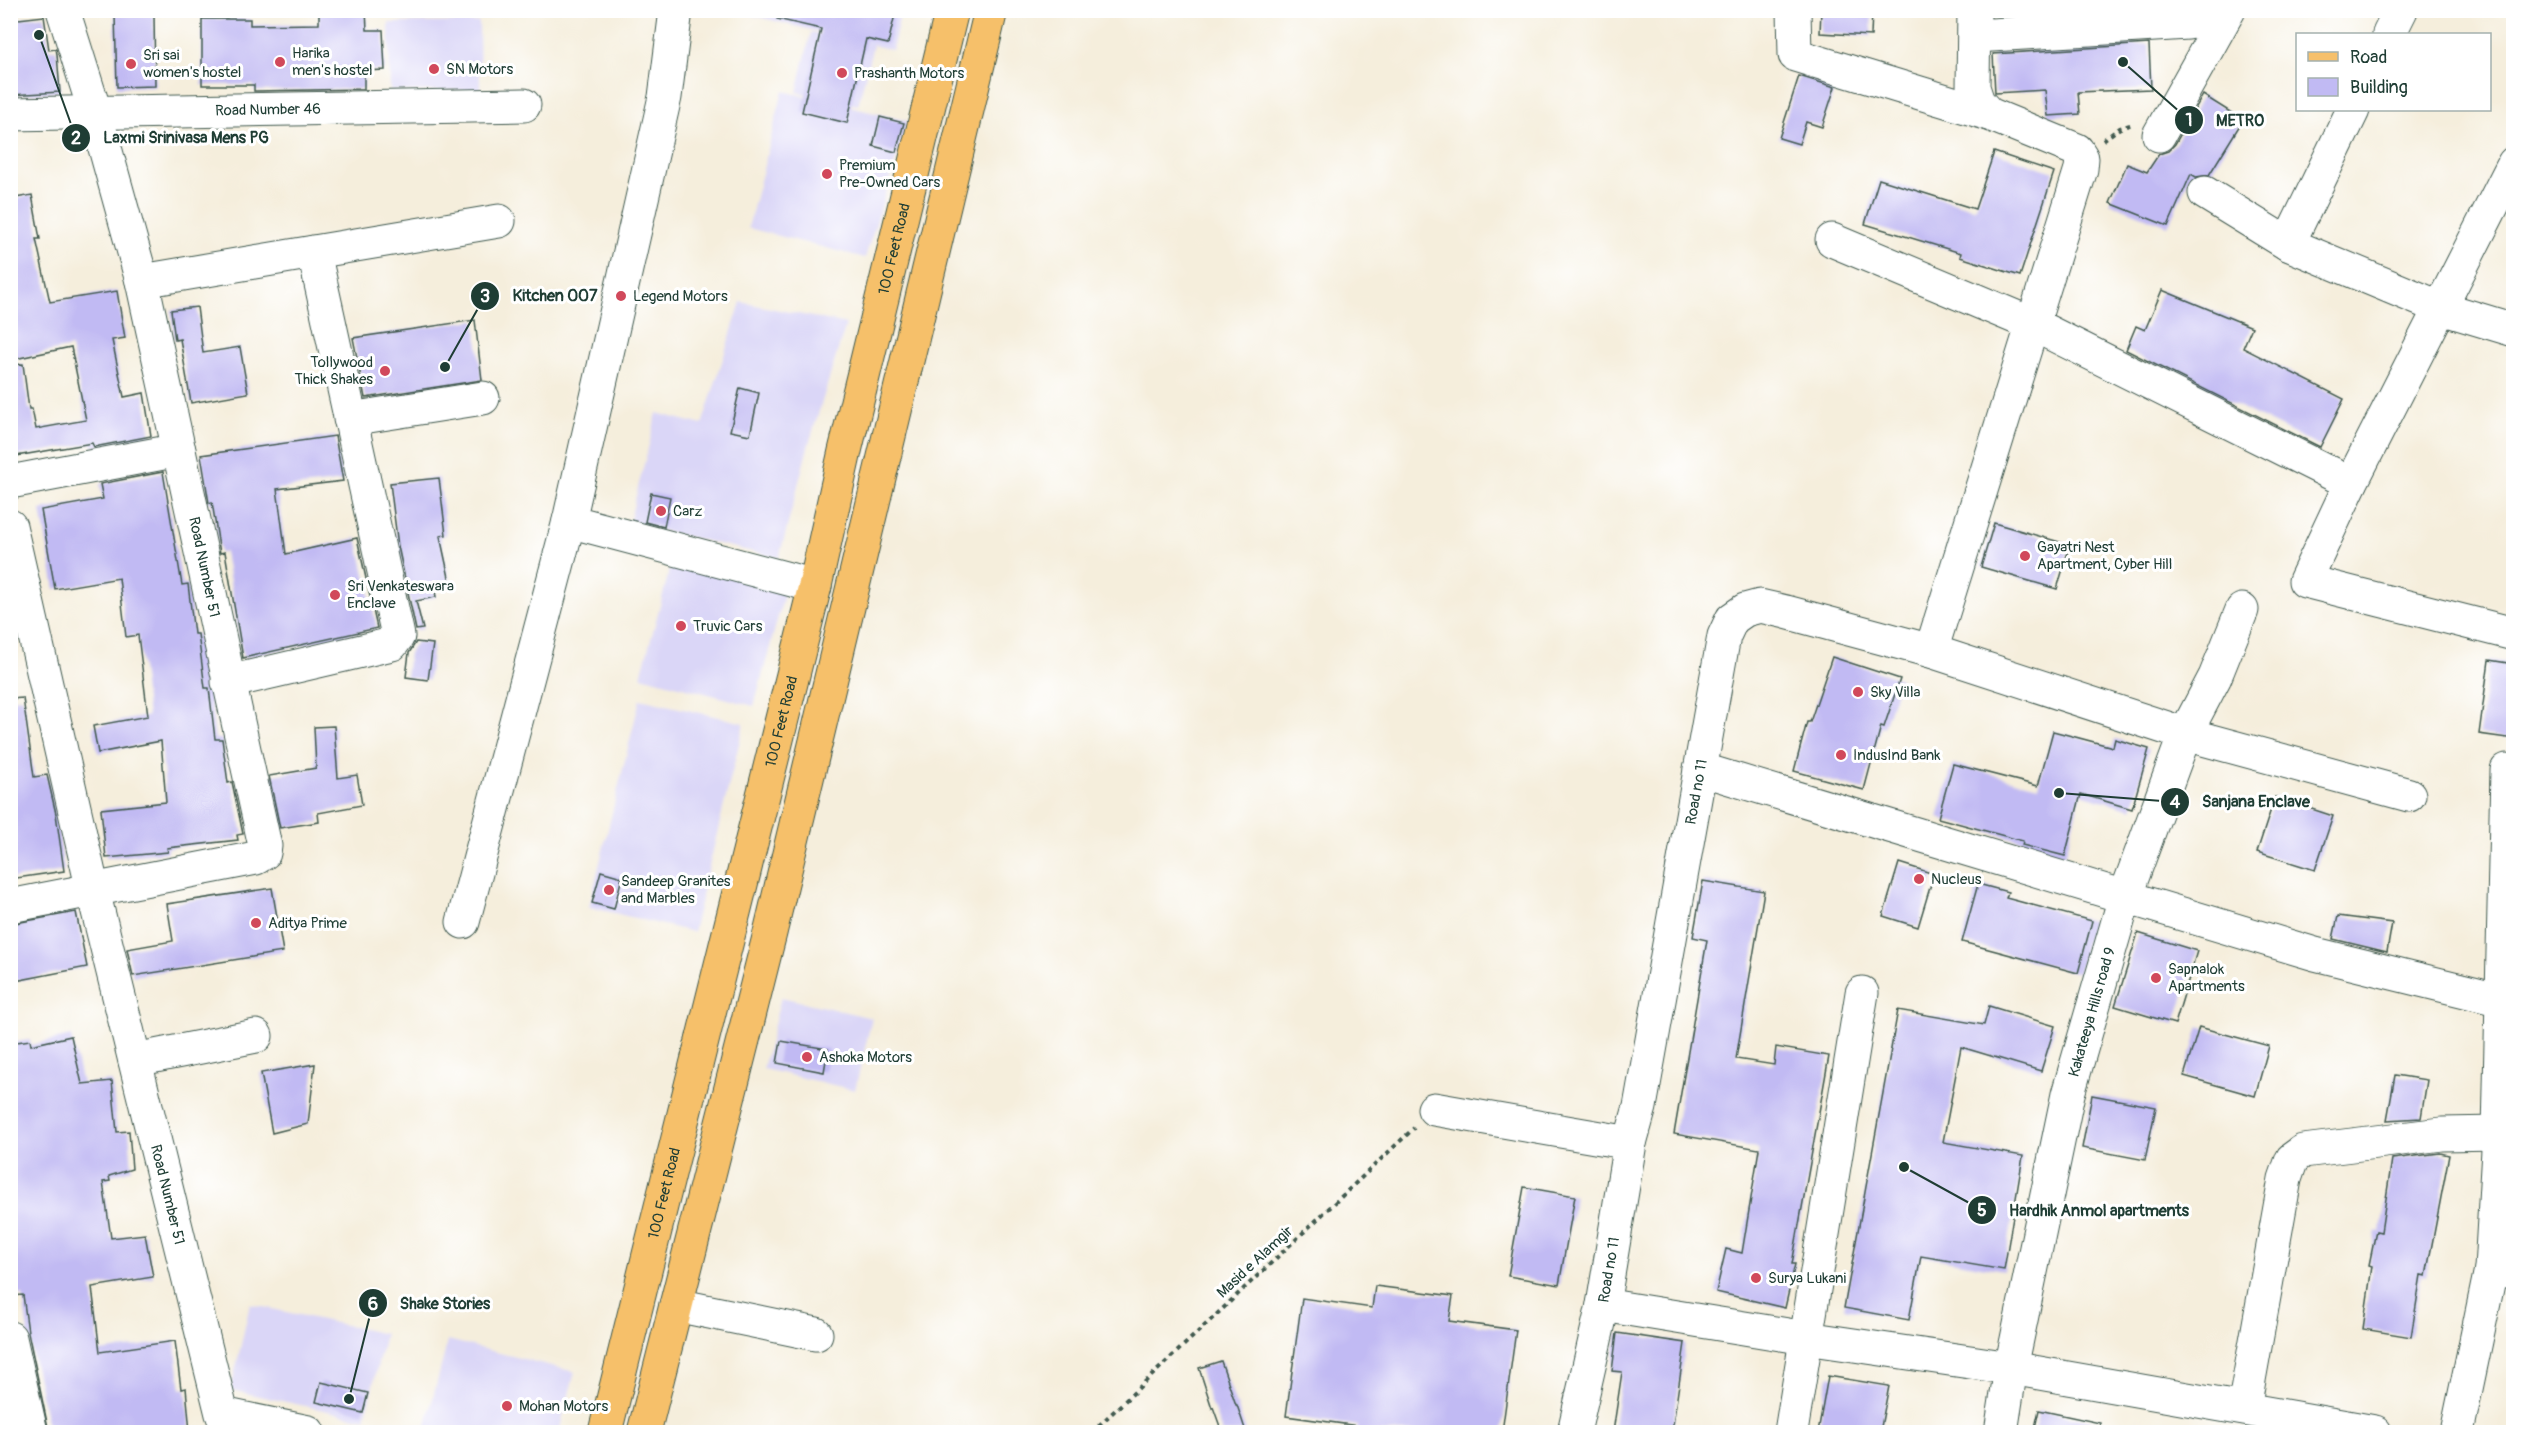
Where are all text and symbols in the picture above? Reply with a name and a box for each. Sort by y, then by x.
legend [2296,33,2491,111]
place label: Harika men's hostel [292,44,373,80]
place label: Sri sai women's hostel [143,46,241,82]
text: Road [2350,46,2387,69]
marker: Harika men's hostel [273,55,287,69]
marker: Sri sai women's hostel [124,57,138,71]
place label: SN Motors [446,60,513,79]
marker: SN Motors [427,62,441,76]
place label: Prashanth Motors [854,64,965,83]
marker: Prashanth Motors [835,66,849,80]
text: Building [2350,76,2408,99]
street label: Road Number 46 [215,99,321,120]
callout: METRO [2174,103,2276,137]
text: 1 [2185,109,2193,132]
text: METRO [2216,111,2264,131]
callout: Laxmi Srinivasa Mens PG [61,121,281,155]
text: 2 [71,127,81,150]
text: Laxmi Srinivasa Mens PG [103,128,269,148]
place label: Premium Pre-Owned Cars [839,156,941,192]
marker: Premium Pre-Owned Cars [820,167,834,181]
street label: 100 Feet Road [874,201,914,296]
callout: Kitchen 007 [470,279,609,313]
text: 3 [480,285,490,308]
text: Kitchen 007 [513,286,598,306]
place label: Legend Motors [633,287,728,306]
marker: Legend Motors [614,289,628,303]
place label: Tollywood Thick Shakes [295,353,373,389]
marker: Tollywood Thick Shakes [378,364,392,378]
place label: Carz [673,502,703,521]
marker: Carz [654,504,668,518]
street label: Road Number 51 [184,515,224,619]
place label: Gayatri Nest Apartment, Cyber Hill [2037,538,2172,574]
marker: Gayatri Nest Apartment, Cyber Hill [2018,549,2032,563]
place label: Sri Venkateswara Enclave [347,577,454,613]
marker: Sri Venkateswara Enclave [328,588,342,602]
place label: Truvic Cars [693,617,763,636]
marker: Truvic Cars [674,619,688,633]
street label: 100 Feet Road [761,674,802,769]
place label: Sky Villa [1870,683,1920,702]
marker: Sky Villa [1851,685,1865,699]
place label: IndusInd Bank [1853,746,1941,765]
marker: IndusInd Bank [1834,748,1848,762]
street label: Road no 11 [1681,758,1711,826]
callout: Sanjana Enclave [2160,785,2322,819]
text: 4 [2170,791,2181,814]
text: Sanjana Enclave [2202,792,2311,812]
place label: Nucleus [1931,870,1982,889]
place label: Sandeep Granites and Marbles [621,872,731,908]
marker: Nucleus [1912,872,1926,886]
marker: Sandeep Granites and Marbles [602,883,616,897]
place label: Aditya Prime [268,914,347,933]
marker: Aditya Prime [249,916,263,930]
street label: Kakateeya Hills road 9 [2064,945,2119,1079]
place label: Sapnalok Apartments [2168,960,2245,996]
marker: Sapnalok Apartments [2149,971,2163,985]
place label: Ashoka Motors [819,1048,912,1067]
marker: Ashoka Motors [800,1050,814,1064]
street label: Road Number 51 [146,1143,189,1247]
street label: 100 Feet Road [644,1146,685,1241]
callout: Hardhik Anmol apartments [1967,1193,2201,1227]
text: 5 [1977,1199,1987,1222]
text: Hardhik Anmol apartments [2009,1201,2190,1221]
street label: Masid e Alamgir [1213,1221,1298,1302]
street label: Road no 11 [1594,1236,1624,1304]
place label: Surya Lukani [1768,1269,1847,1288]
marker: Surya Lukani [1749,1271,1763,1285]
callout: Shake Stories [358,1286,502,1320]
text: 6 [368,1293,378,1316]
text: Shake Stories [400,1294,491,1314]
place label: Mohan Motors [519,1397,608,1416]
marker: Mohan Motors [500,1399,514,1413]

